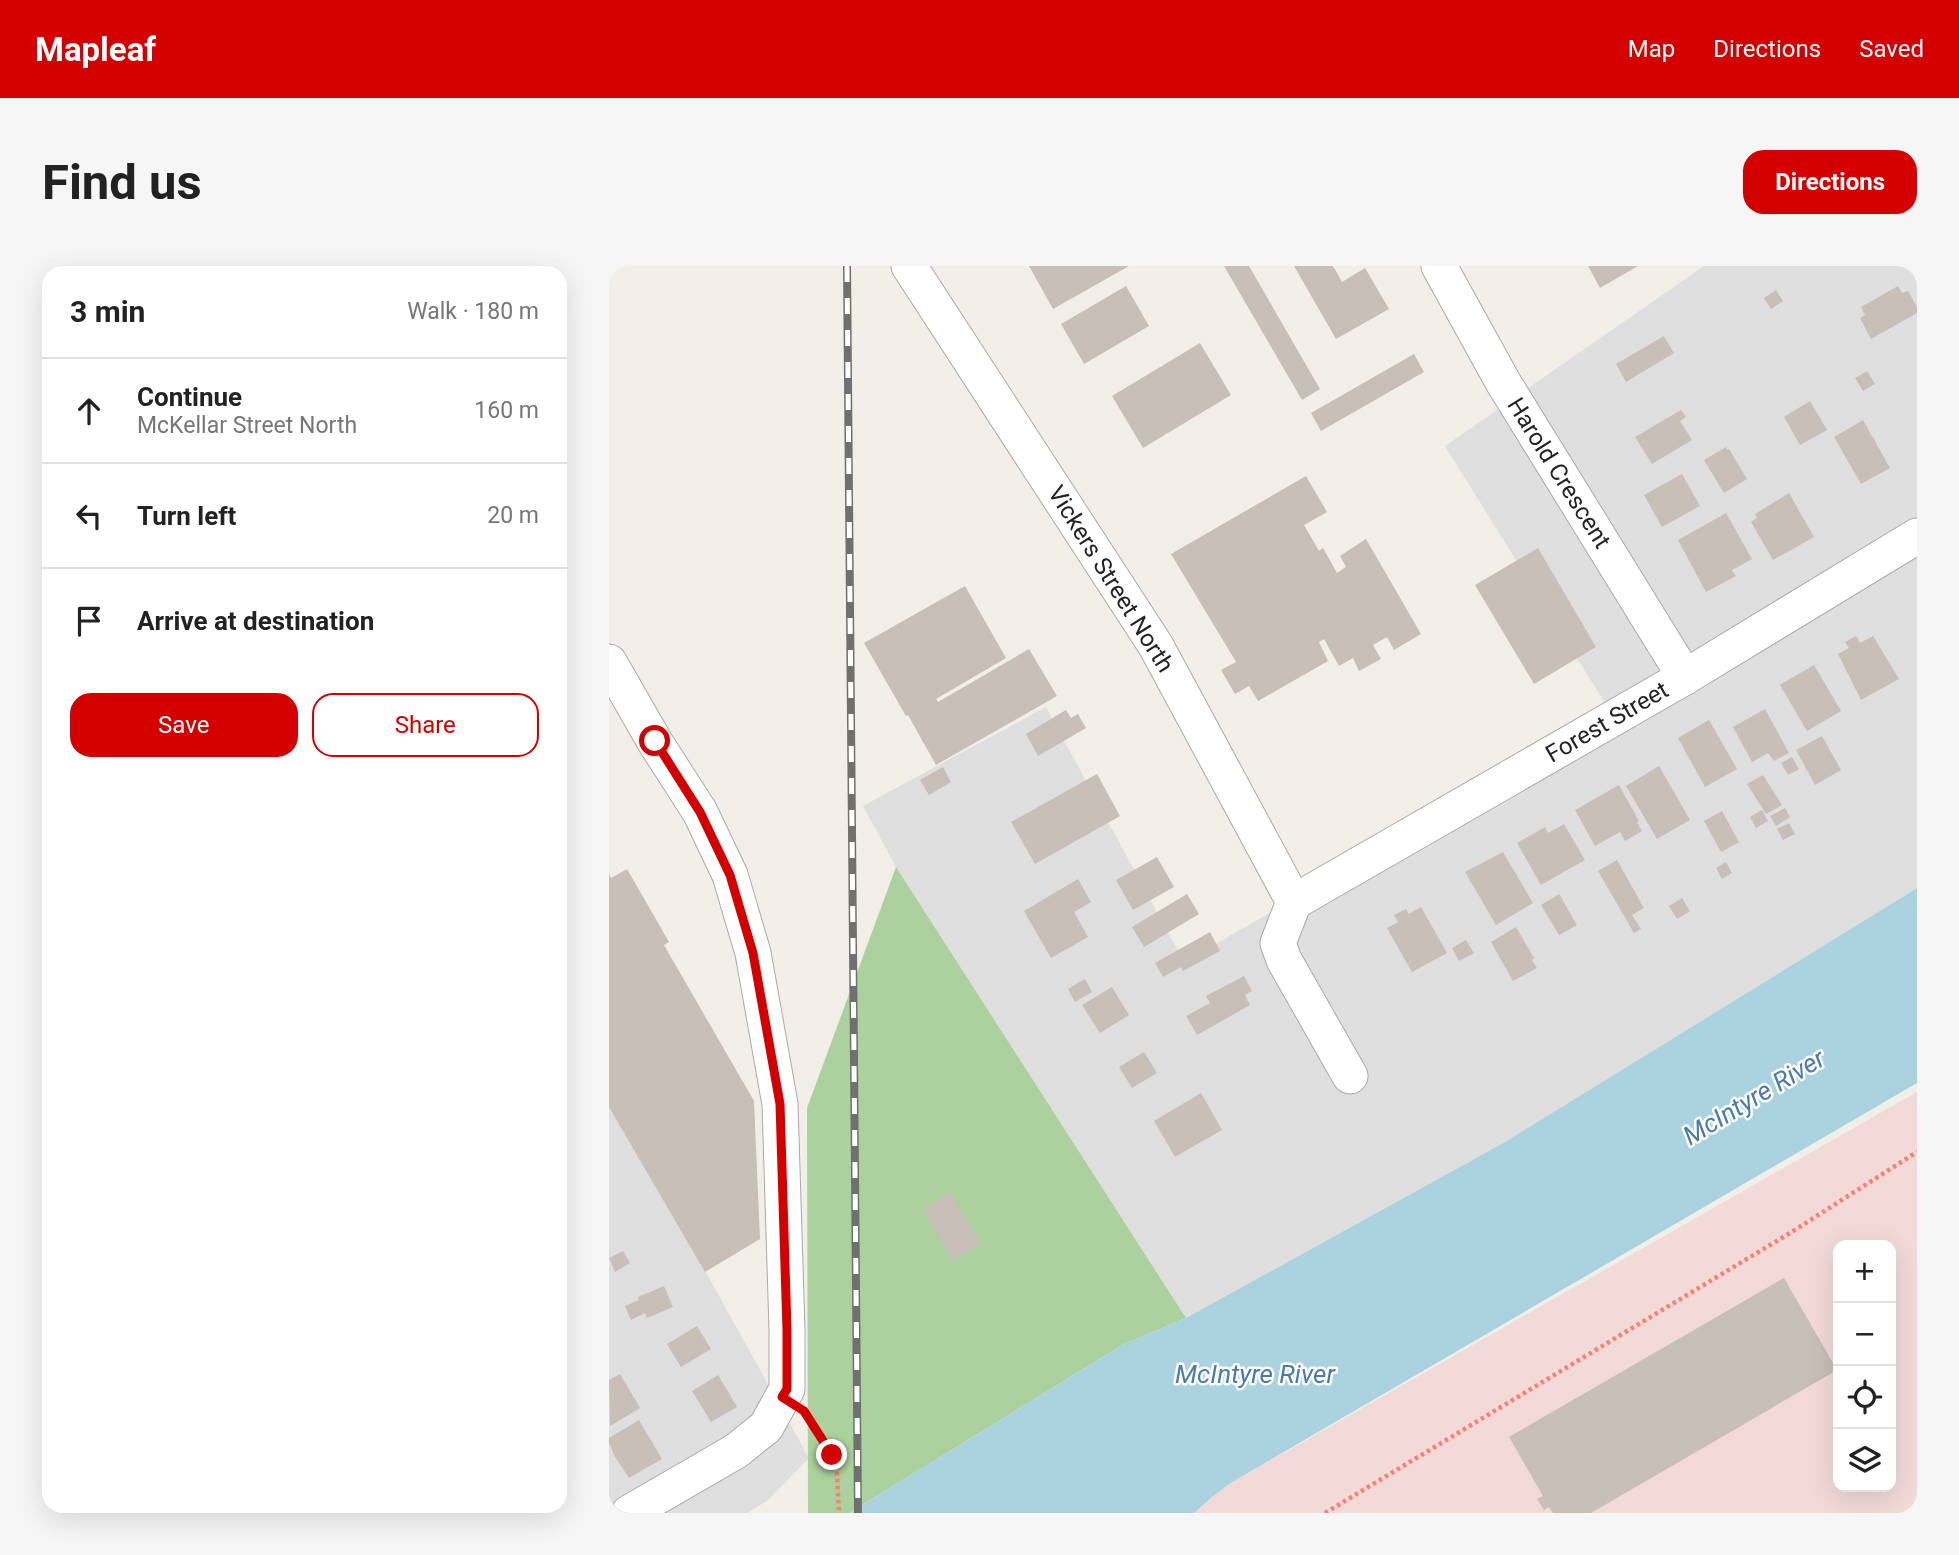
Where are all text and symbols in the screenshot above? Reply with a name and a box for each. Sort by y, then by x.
text: Mapleaf [35,30,156,69]
text: Map [1628,35,1675,63]
text: Directions [1713,35,1821,63]
text: Saved [1859,35,1924,63]
button: Directions [1743,150,1917,214]
text: Find us [42,154,202,211]
text: 3 min [70,294,145,329]
text: Walk · 180 m [407,298,539,325]
text: Continue [137,382,242,412]
icon: ahead [70,392,108,430]
street label: Harold Crescent [1502,393,1617,554]
text: 160 m [474,397,539,424]
text: McKellar Street North [137,412,357,439]
street label: Vickers Street North [1042,481,1180,677]
icon: left [70,497,108,535]
text: Turn left [137,501,236,531]
text: 20 m [487,502,539,529]
icon: arrive [70,602,108,640]
text: Arrive at destination [137,606,374,636]
street label: Forest Street [1541,676,1673,768]
button: Save [70,693,298,757]
button: Share [312,693,539,757]
route start [639,725,670,756]
water label: McIntyre River [1678,1042,1831,1151]
map controls [1833,1240,1896,1492]
button: + [1833,1240,1896,1303]
button: − [1833,1303,1896,1366]
water label: McIntyre River [1175,1359,1336,1389]
button: locate [1833,1366,1896,1429]
button: layers [1833,1429,1896,1492]
route end [816,1439,847,1470]

